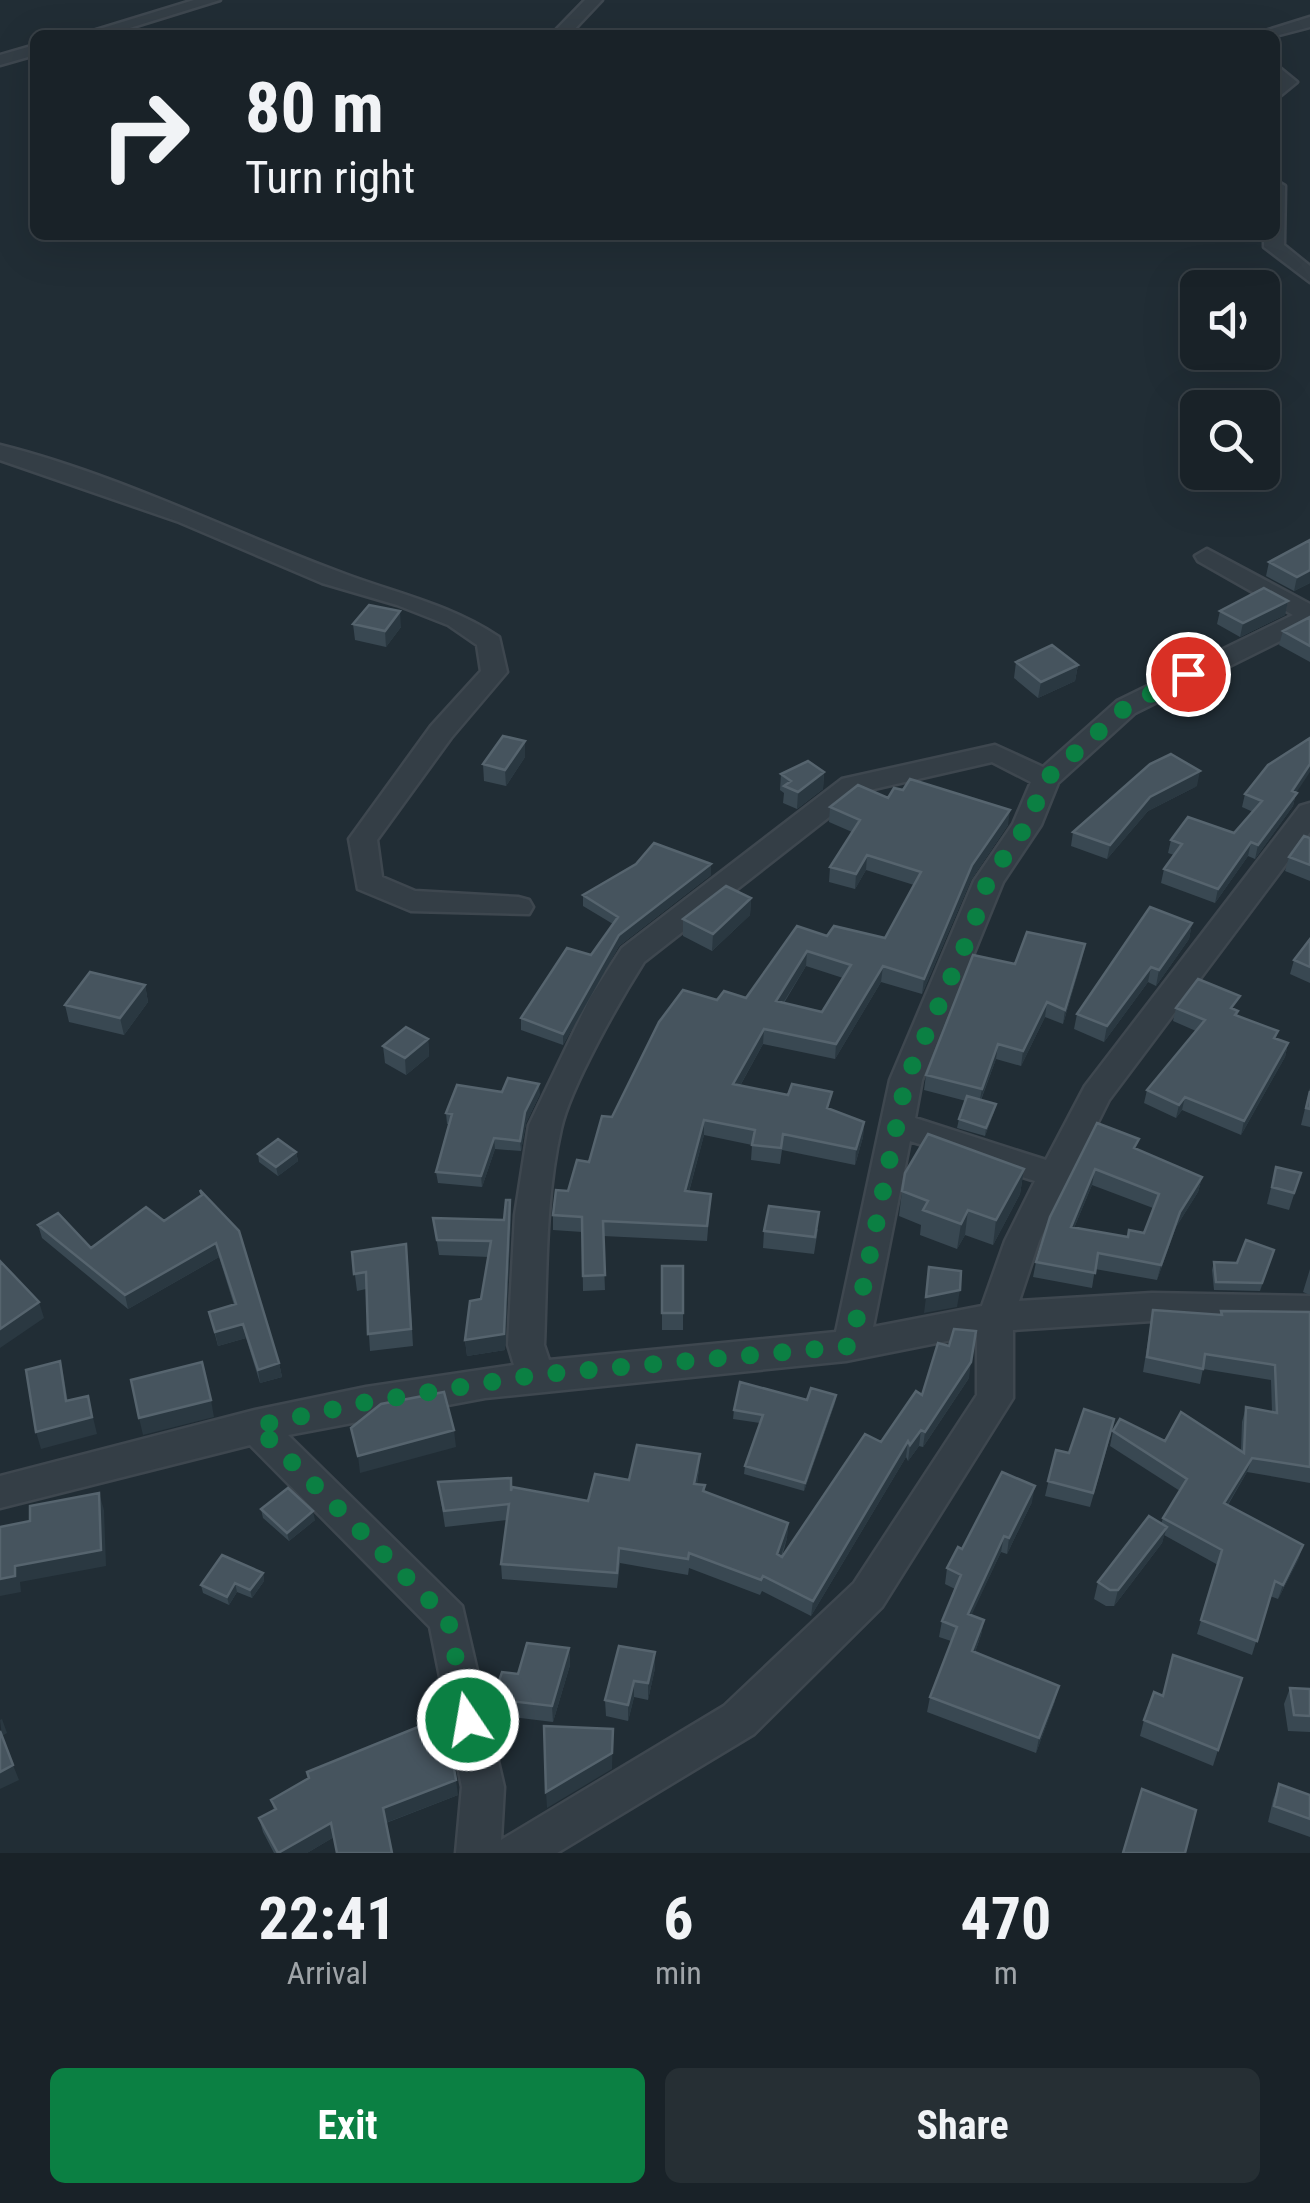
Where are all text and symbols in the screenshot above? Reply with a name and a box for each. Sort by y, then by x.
text: 80 m [245,67,384,149]
icon: right [80,70,210,200]
text: Turn right [245,151,415,204]
map controls [1180,270,1280,490]
button: sound [1180,270,1280,370]
button: search [1180,390,1280,490]
pin [1146,632,1231,717]
icon: arrive [1161,647,1216,702]
position arrow [416,1668,520,1772]
text: 22:41 [259,1883,396,1954]
text: 6 [663,1883,694,1954]
text: 470 [960,1883,1051,1954]
text: Arrival [287,1954,368,1992]
text: min [655,1954,702,1992]
text: m [994,1954,1018,1992]
button: Exit [50,2068,645,2183]
button: Share [665,2068,1260,2183]

